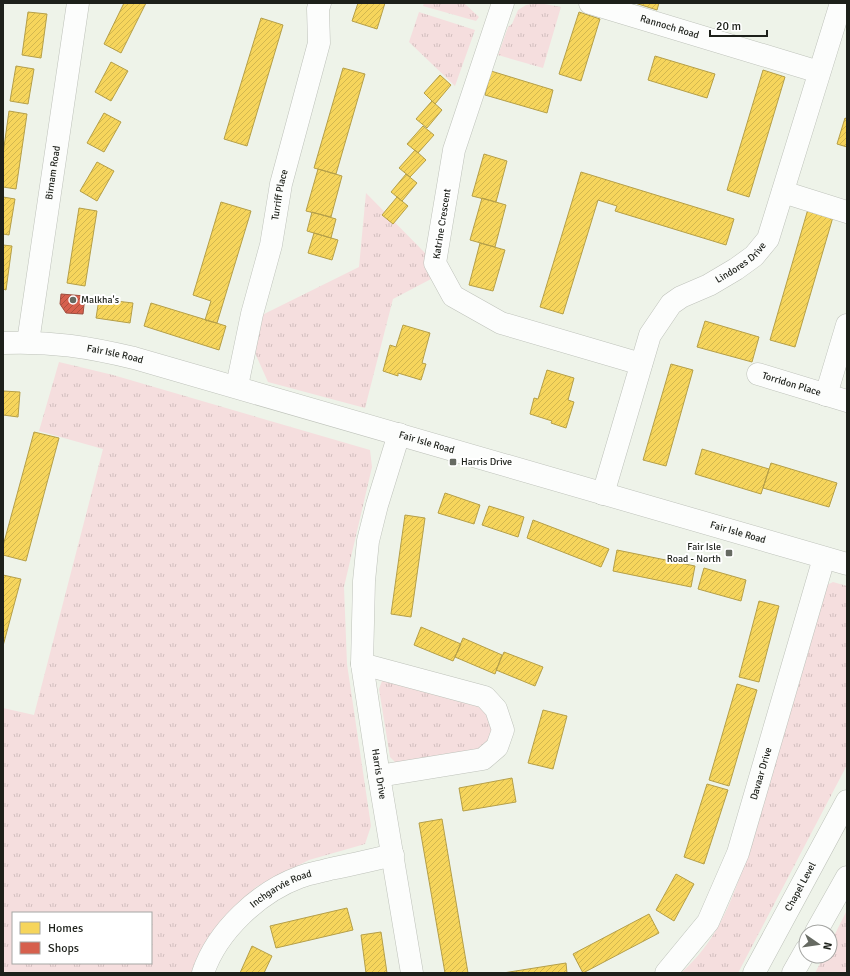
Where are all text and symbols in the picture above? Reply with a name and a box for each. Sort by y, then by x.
street label: Rannoch Road [639,12,700,41]
scale bar [710,12,767,38]
text: 20 m [716,19,741,34]
street label: Birnam Road [43,145,63,201]
street label: Turriff Place [269,168,291,221]
street label: Katrine Crescent [431,187,454,260]
street label: Lindores Drive [713,240,769,286]
place label: Malkha's [81,294,120,306]
marker: Malkha's [68,295,78,305]
street label: Fair Isle Road [86,342,145,366]
street label: Torridon Place [761,370,822,399]
street label: Fair Isle Road [397,429,456,456]
place label: Harris Drive [461,456,512,468]
marker: Harris Drive [448,457,458,467]
street label: Fair Isle Road [709,519,767,546]
place label: Fair Isle Road - North [667,541,721,565]
marker: Fair Isle Road - North [724,548,734,558]
street label: Davaar Drive [748,746,775,801]
street label: Harris Drive [369,748,389,800]
street label: Chapel Level [782,860,819,914]
street label: Inchgarvie Road [247,868,313,911]
legend [12,912,152,964]
text: Homes [48,921,83,936]
north arrow [798,924,838,964]
text: Shops [48,941,79,956]
text: N [820,941,834,951]

